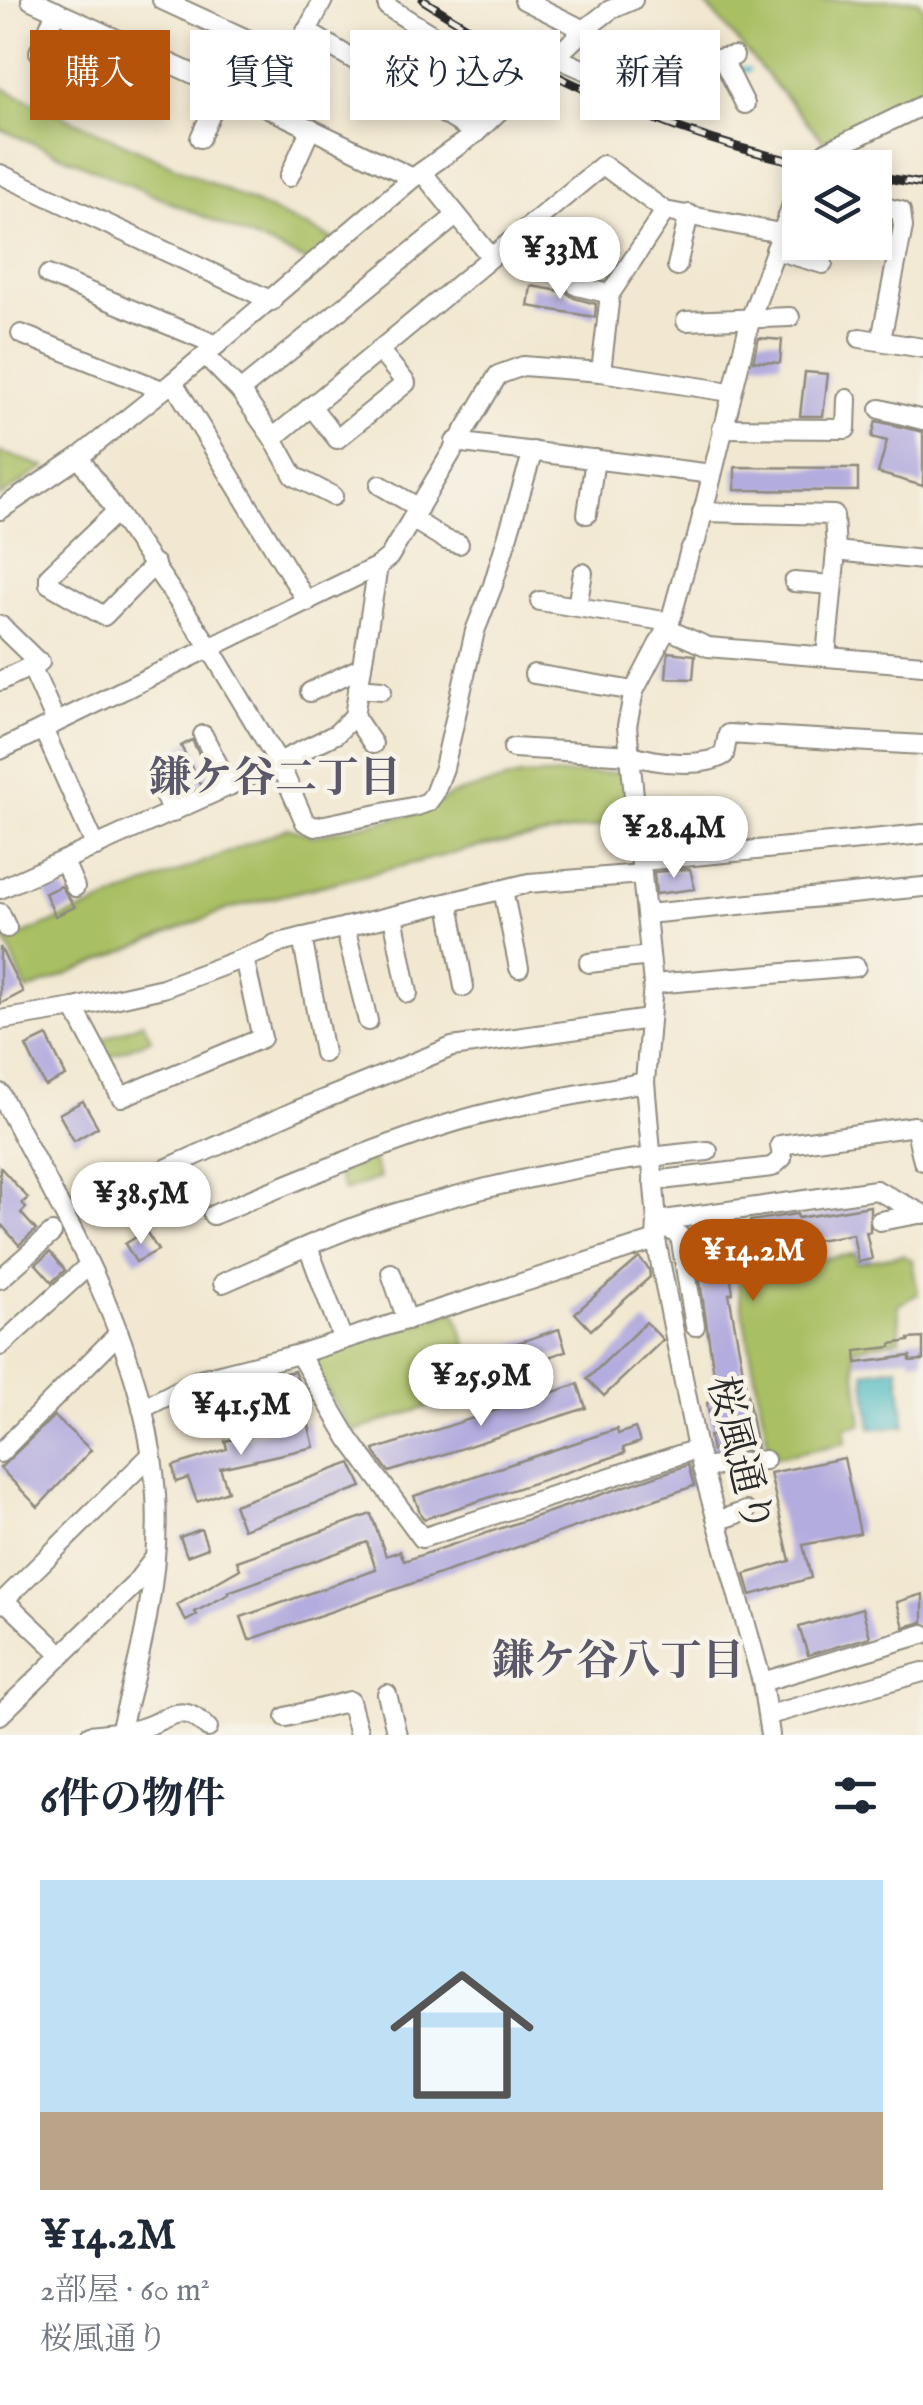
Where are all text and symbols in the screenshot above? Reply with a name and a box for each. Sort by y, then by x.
chip: 購入 [30,30,170,120]
chip: 賃貸 [190,30,330,120]
chip: 絞り込み [350,30,560,120]
chip: 新着 [580,30,720,120]
map controls [782,150,892,260]
button: layers [782,150,892,260]
pin: ¥33M [501,217,619,302]
text: ¥33M [521,229,599,270]
district label: 鎌ケ谷二丁目 [149,753,401,806]
pin: ¥28.4M [593,796,755,881]
text: ¥28.4M [622,808,726,849]
pin: ¥38.5M [60,1162,222,1247]
text: ¥38.5M [93,1174,189,1215]
pin: ¥14.2M [672,1219,834,1304]
text: ¥14.2M [701,1231,805,1272]
pin: ¥25.9M [400,1344,562,1429]
text: ¥25.9M [431,1356,531,1397]
street label: 桜風通り [694,1371,782,1539]
pin: ¥41.5M [160,1373,322,1458]
text: ¥41.5M [191,1385,291,1426]
district label: 鎌ケ谷八丁目 [492,1636,744,1689]
icon: filters [828,1768,883,1823]
text: 6件の物件 [40,1774,226,1827]
icon: home [372,1945,552,2125]
text: ¥14.2M [40,2210,176,2263]
text: 2部屋 · 60 m² [40,2271,210,2312]
text: 桜風通り [40,2320,168,2361]

